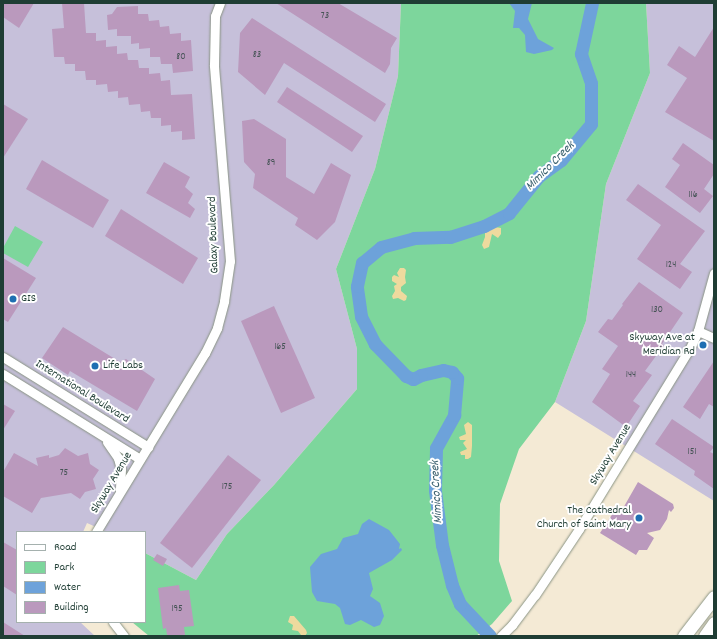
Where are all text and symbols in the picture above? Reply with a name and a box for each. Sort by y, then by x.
house number: 73 [321,11,329,23]
house number: 83 [253,50,261,62]
house number: 80 [176,52,186,64]
water label: Mimico Creek [523,139,579,195]
house number: 89 [267,158,275,170]
house number: 116 [688,190,698,202]
street label: Galaxy Boulevard [205,196,223,274]
house number: 124 [666,260,676,272]
place label: GIS [21,292,36,306]
marker: GIS [8,294,18,304]
house number: 130 [651,305,663,317]
place label: Skyway Ave at Meridian Rd [629,331,695,359]
marker: Skyway Ave at Meridian Rd [698,340,708,350]
house number: 165 [274,342,286,354]
street label: International Boulevard [32,357,132,427]
place label: Life Labs [103,359,143,373]
marker: Life Labs [90,361,100,371]
house number: 144 [626,370,636,382]
street label: Skyway Avenue [587,422,635,488]
house number: 151 [687,447,697,459]
street label: Skyway Avenue [88,450,136,516]
water label: Mimico Creek [429,460,447,524]
house number: 75 [60,468,68,480]
house number: 175 [222,482,232,494]
place label: The Cathedral Church of Saint Mary [537,504,631,532]
marker: The Cathedral Church of Saint Mary [634,513,644,523]
legend [16,531,146,623]
text: Road [54,539,76,556]
text: Park [54,559,74,576]
text: Water [54,579,81,596]
text: Building [54,599,89,616]
house number: 195 [171,604,183,616]

